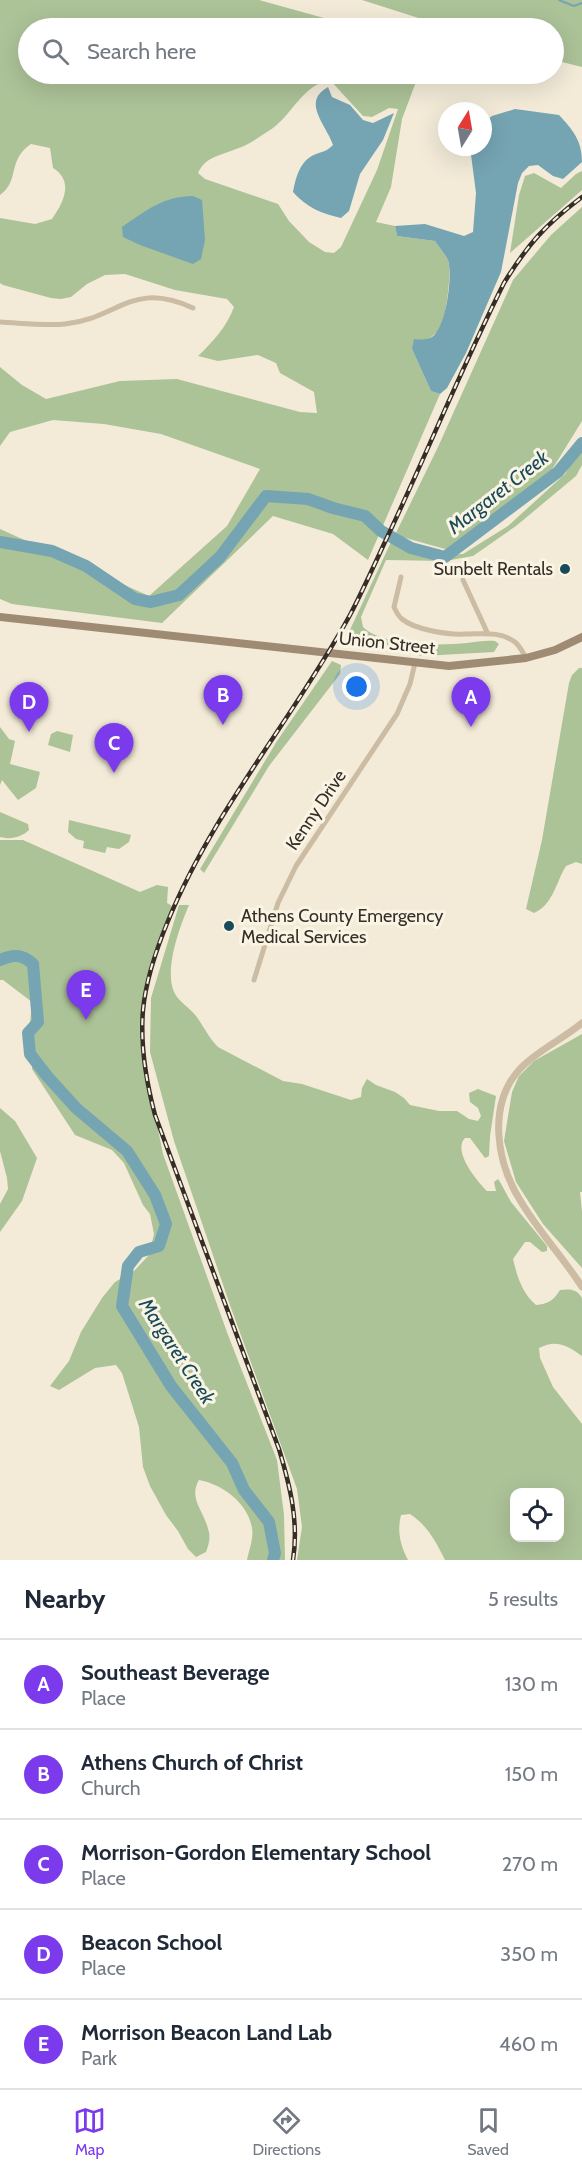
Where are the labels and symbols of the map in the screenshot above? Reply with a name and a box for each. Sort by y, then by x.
north arrow [438,102,492,156]
water label: Margaret Creek [442,444,554,539]
place label: Sunbelt Rentals [434,558,553,580]
marker: Sunbelt Rentals [558,562,572,576]
street label: Union Street [338,627,436,659]
your location [342,672,371,701]
pin: B [204,676,242,725]
pin: A [452,678,490,727]
pin: D [9,682,48,732]
pin: C [94,724,134,773]
street label: Kenny Drive [281,766,351,854]
place label: Athens County Emergency Medical Services [241,905,443,948]
marker: Athens County Emergency Medical Services [222,919,236,933]
pin: E [66,970,106,1020]
water label: Margaret Creek [133,1293,221,1410]

